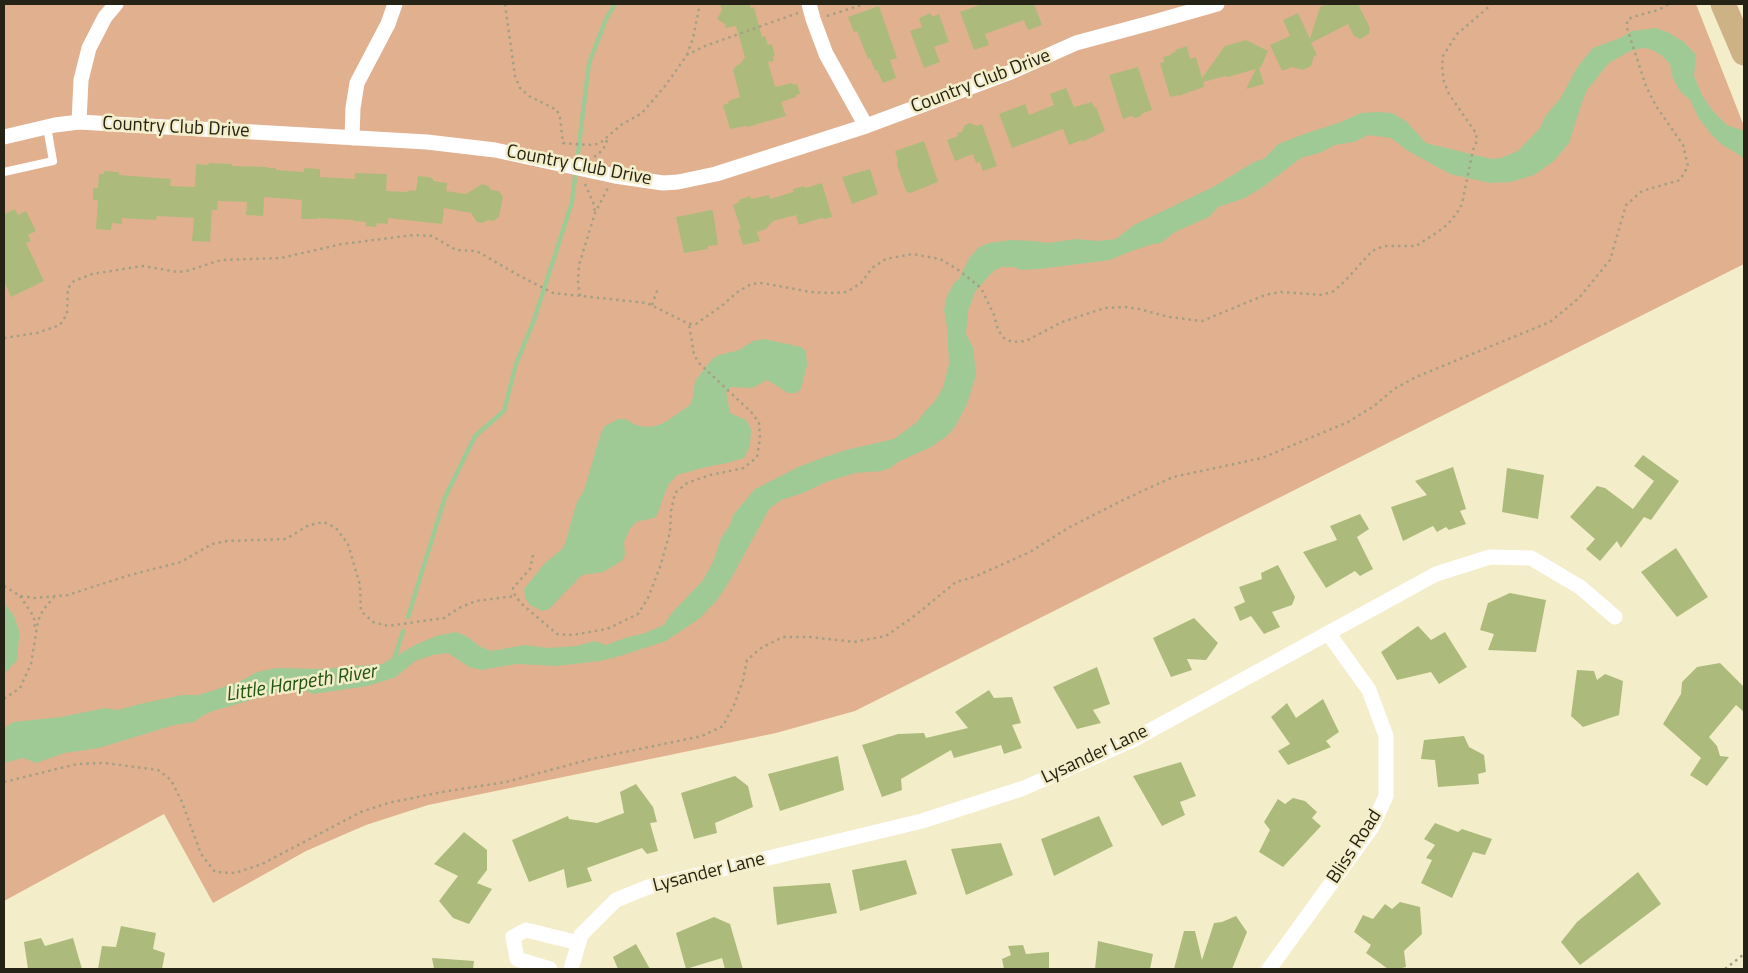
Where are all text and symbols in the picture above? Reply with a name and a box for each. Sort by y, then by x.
street label: Country Club Drive [908,45,1054,119]
street label: Country Club Drive [102,113,250,143]
street label: Country Club Drive [504,141,654,191]
water label: Little Harpeth River [224,660,378,708]
street label: Lysander Lane [1038,720,1152,790]
street label: Bliss Road [1323,806,1387,888]
street label: Lysander Lane [651,848,767,898]

